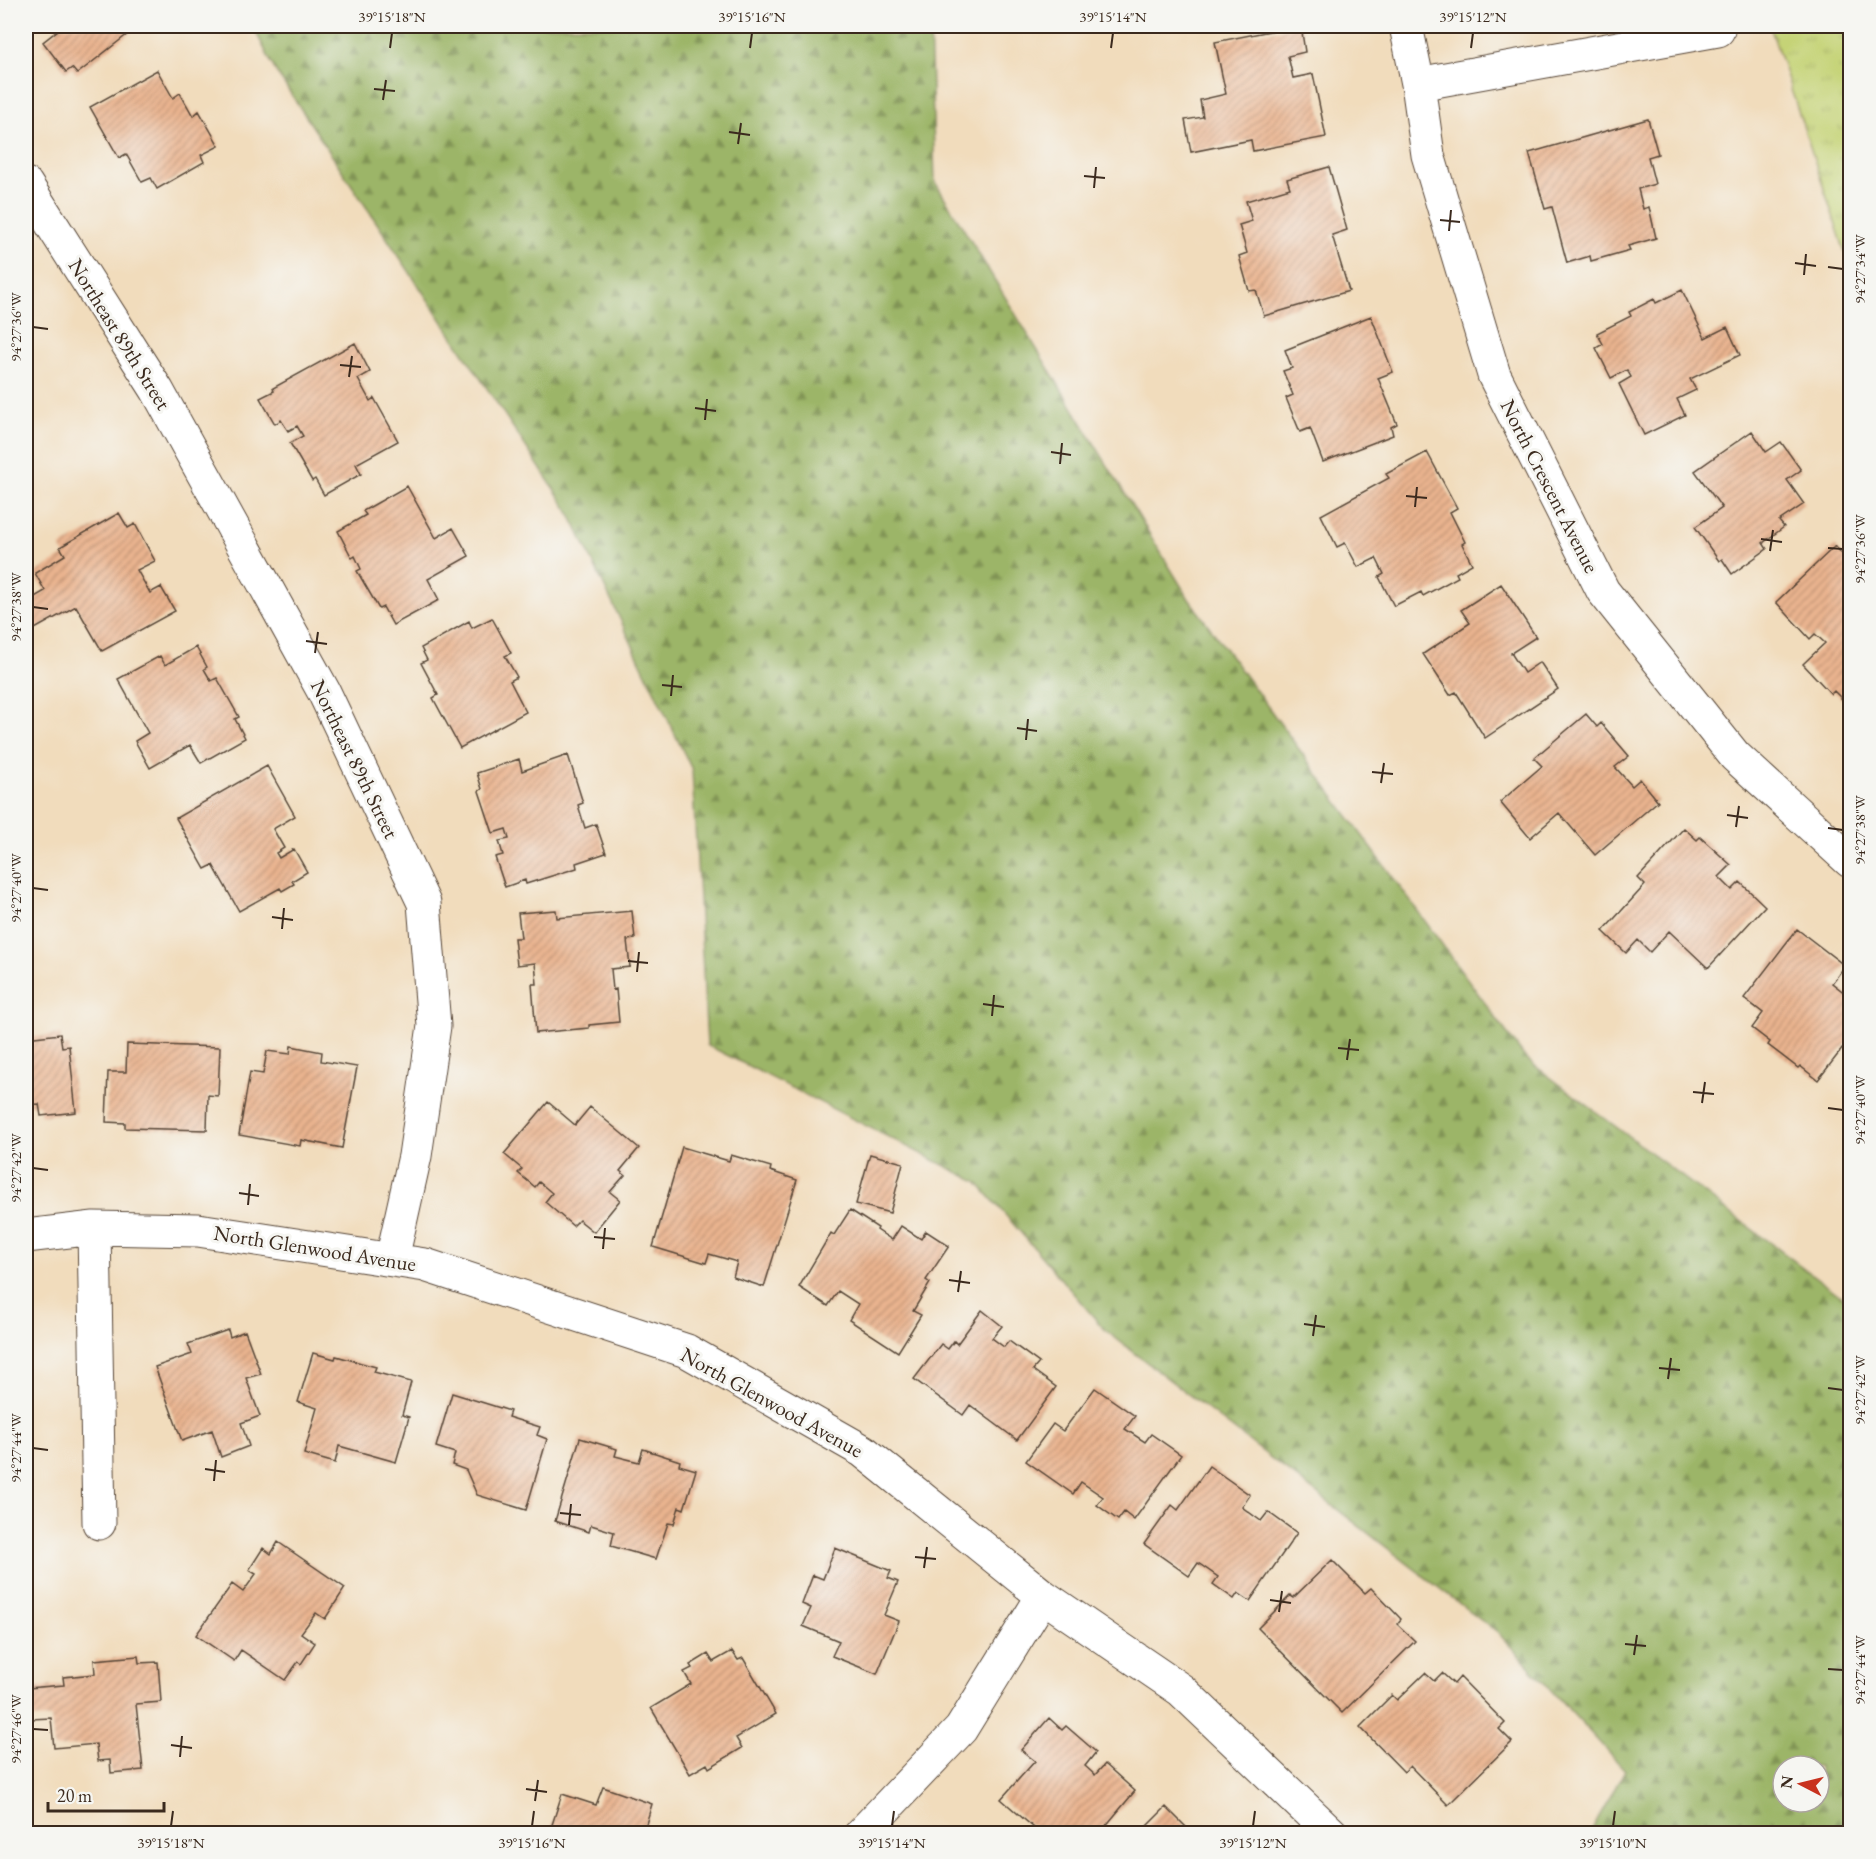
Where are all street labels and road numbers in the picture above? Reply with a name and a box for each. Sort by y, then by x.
street label: Northeast 89th Street [63,253,178,415]
street label: North Crescent Avenue [1495,395,1605,577]
street label: Northeast 89th Street [305,675,405,843]
street label: North Glenwood Avenue [212,1219,418,1277]
street label: North Glenwood Avenue [676,1341,868,1463]

